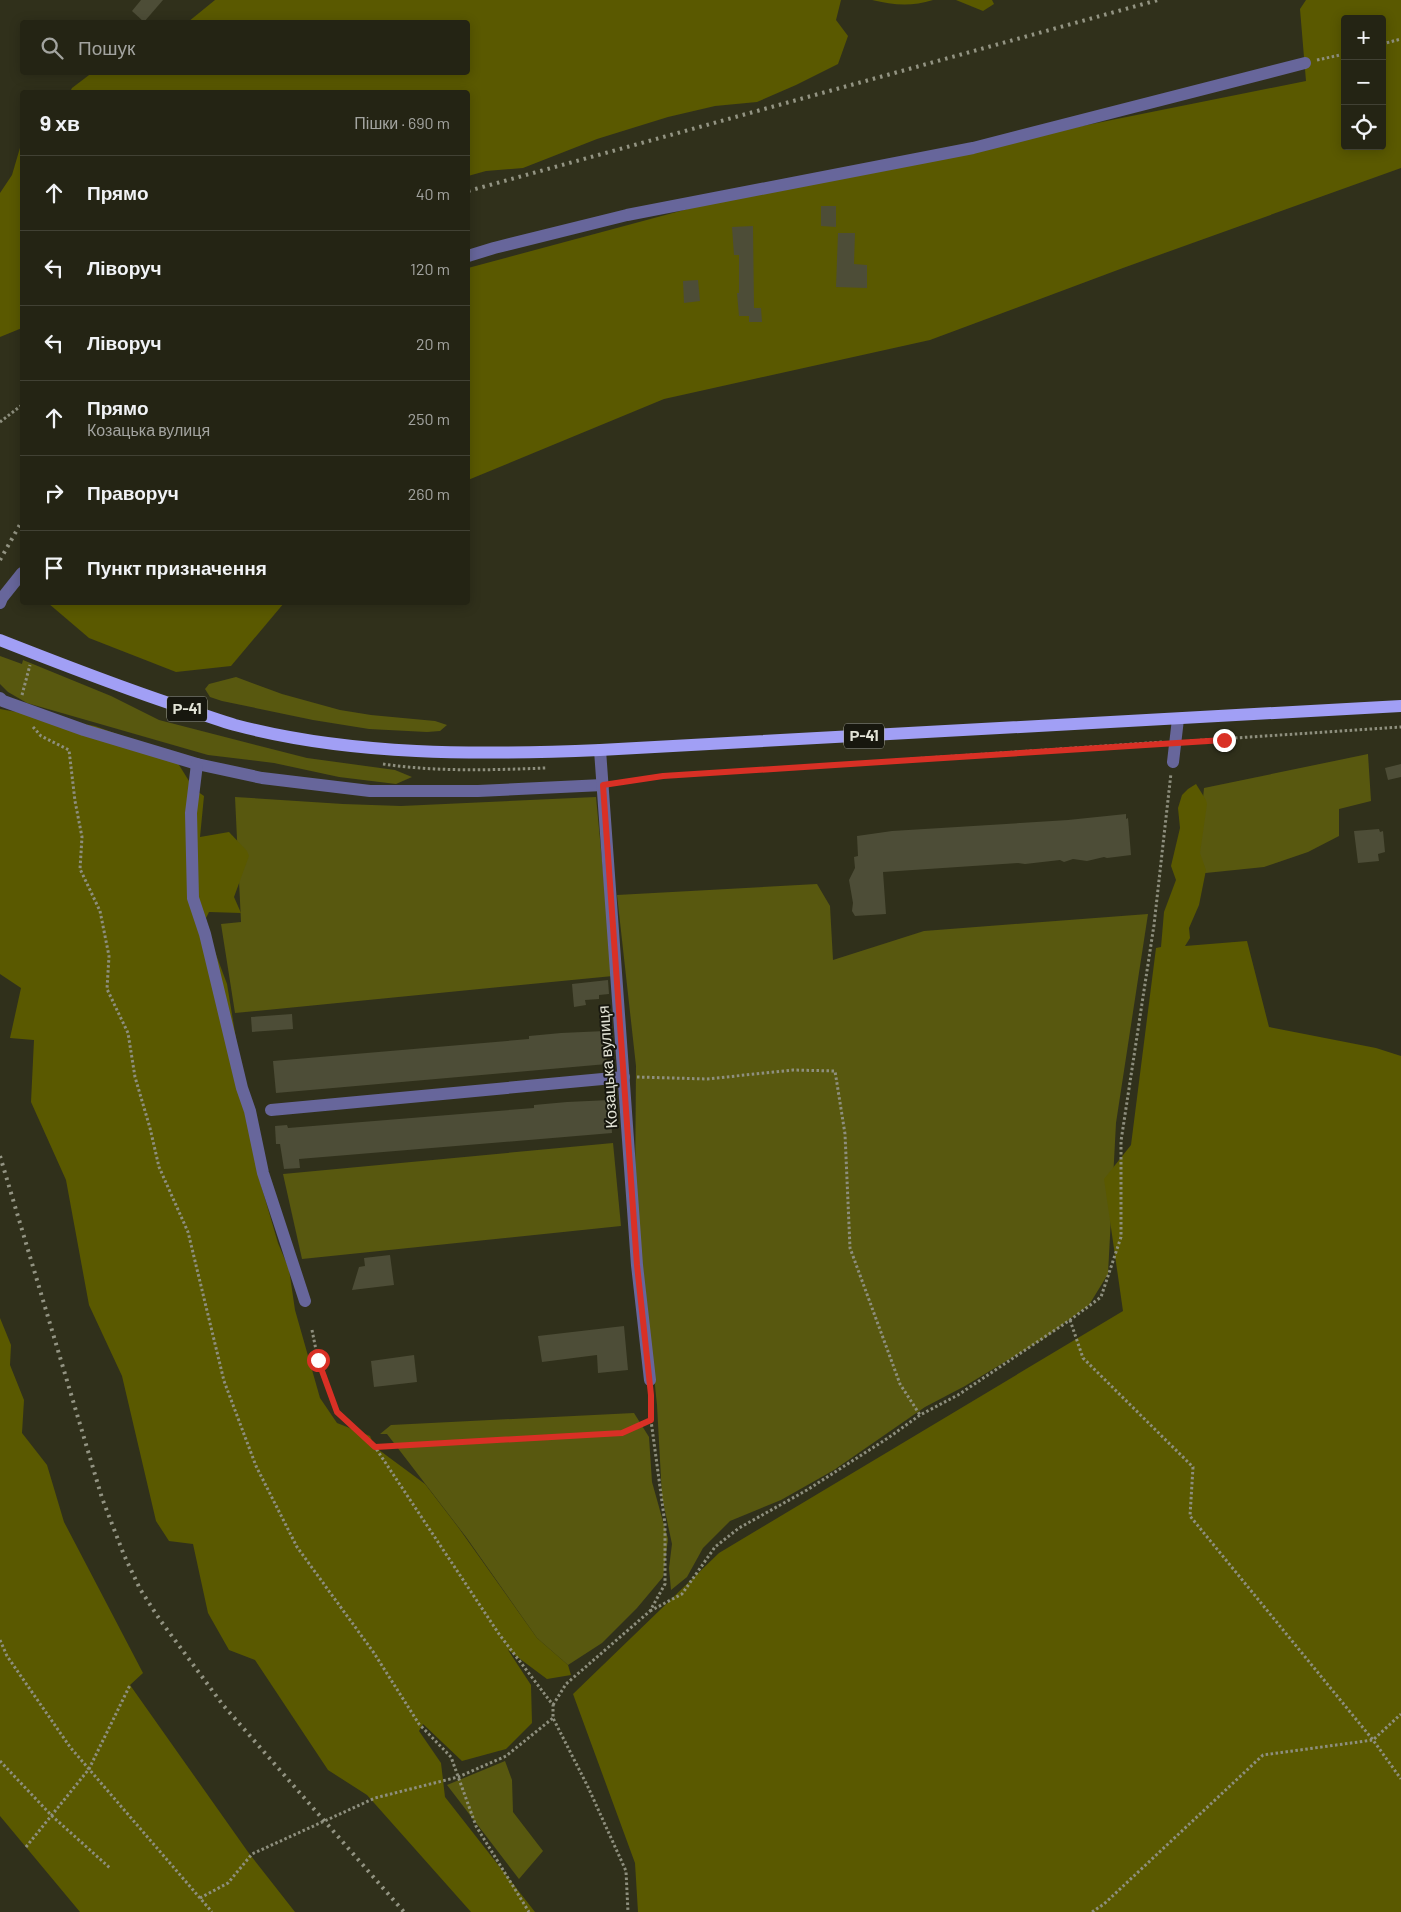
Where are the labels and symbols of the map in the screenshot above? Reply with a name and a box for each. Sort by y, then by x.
road number: Р-41 [167,696,207,722]
road number: Р-41 [844,724,884,748]
route end [1213,729,1236,752]
street label: Козацька вулиця [593,1005,620,1129]
route start [307,1349,330,1372]

